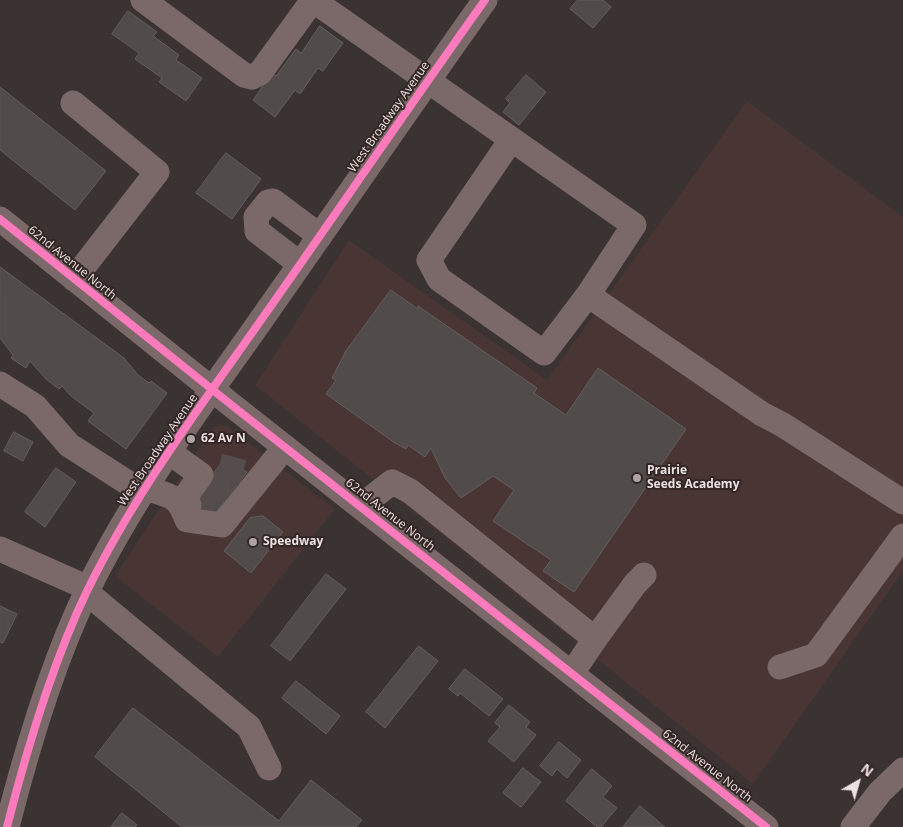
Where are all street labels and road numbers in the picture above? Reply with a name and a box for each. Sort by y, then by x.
street label: West Broadway Avenue [345,59,433,175]
street label: 62nd Avenue North [25,223,119,303]
street label: West Broadway Avenue [115,391,201,509]
street label: 62nd Avenue North [343,476,437,554]
street label: 62nd Avenue North [660,727,754,805]

